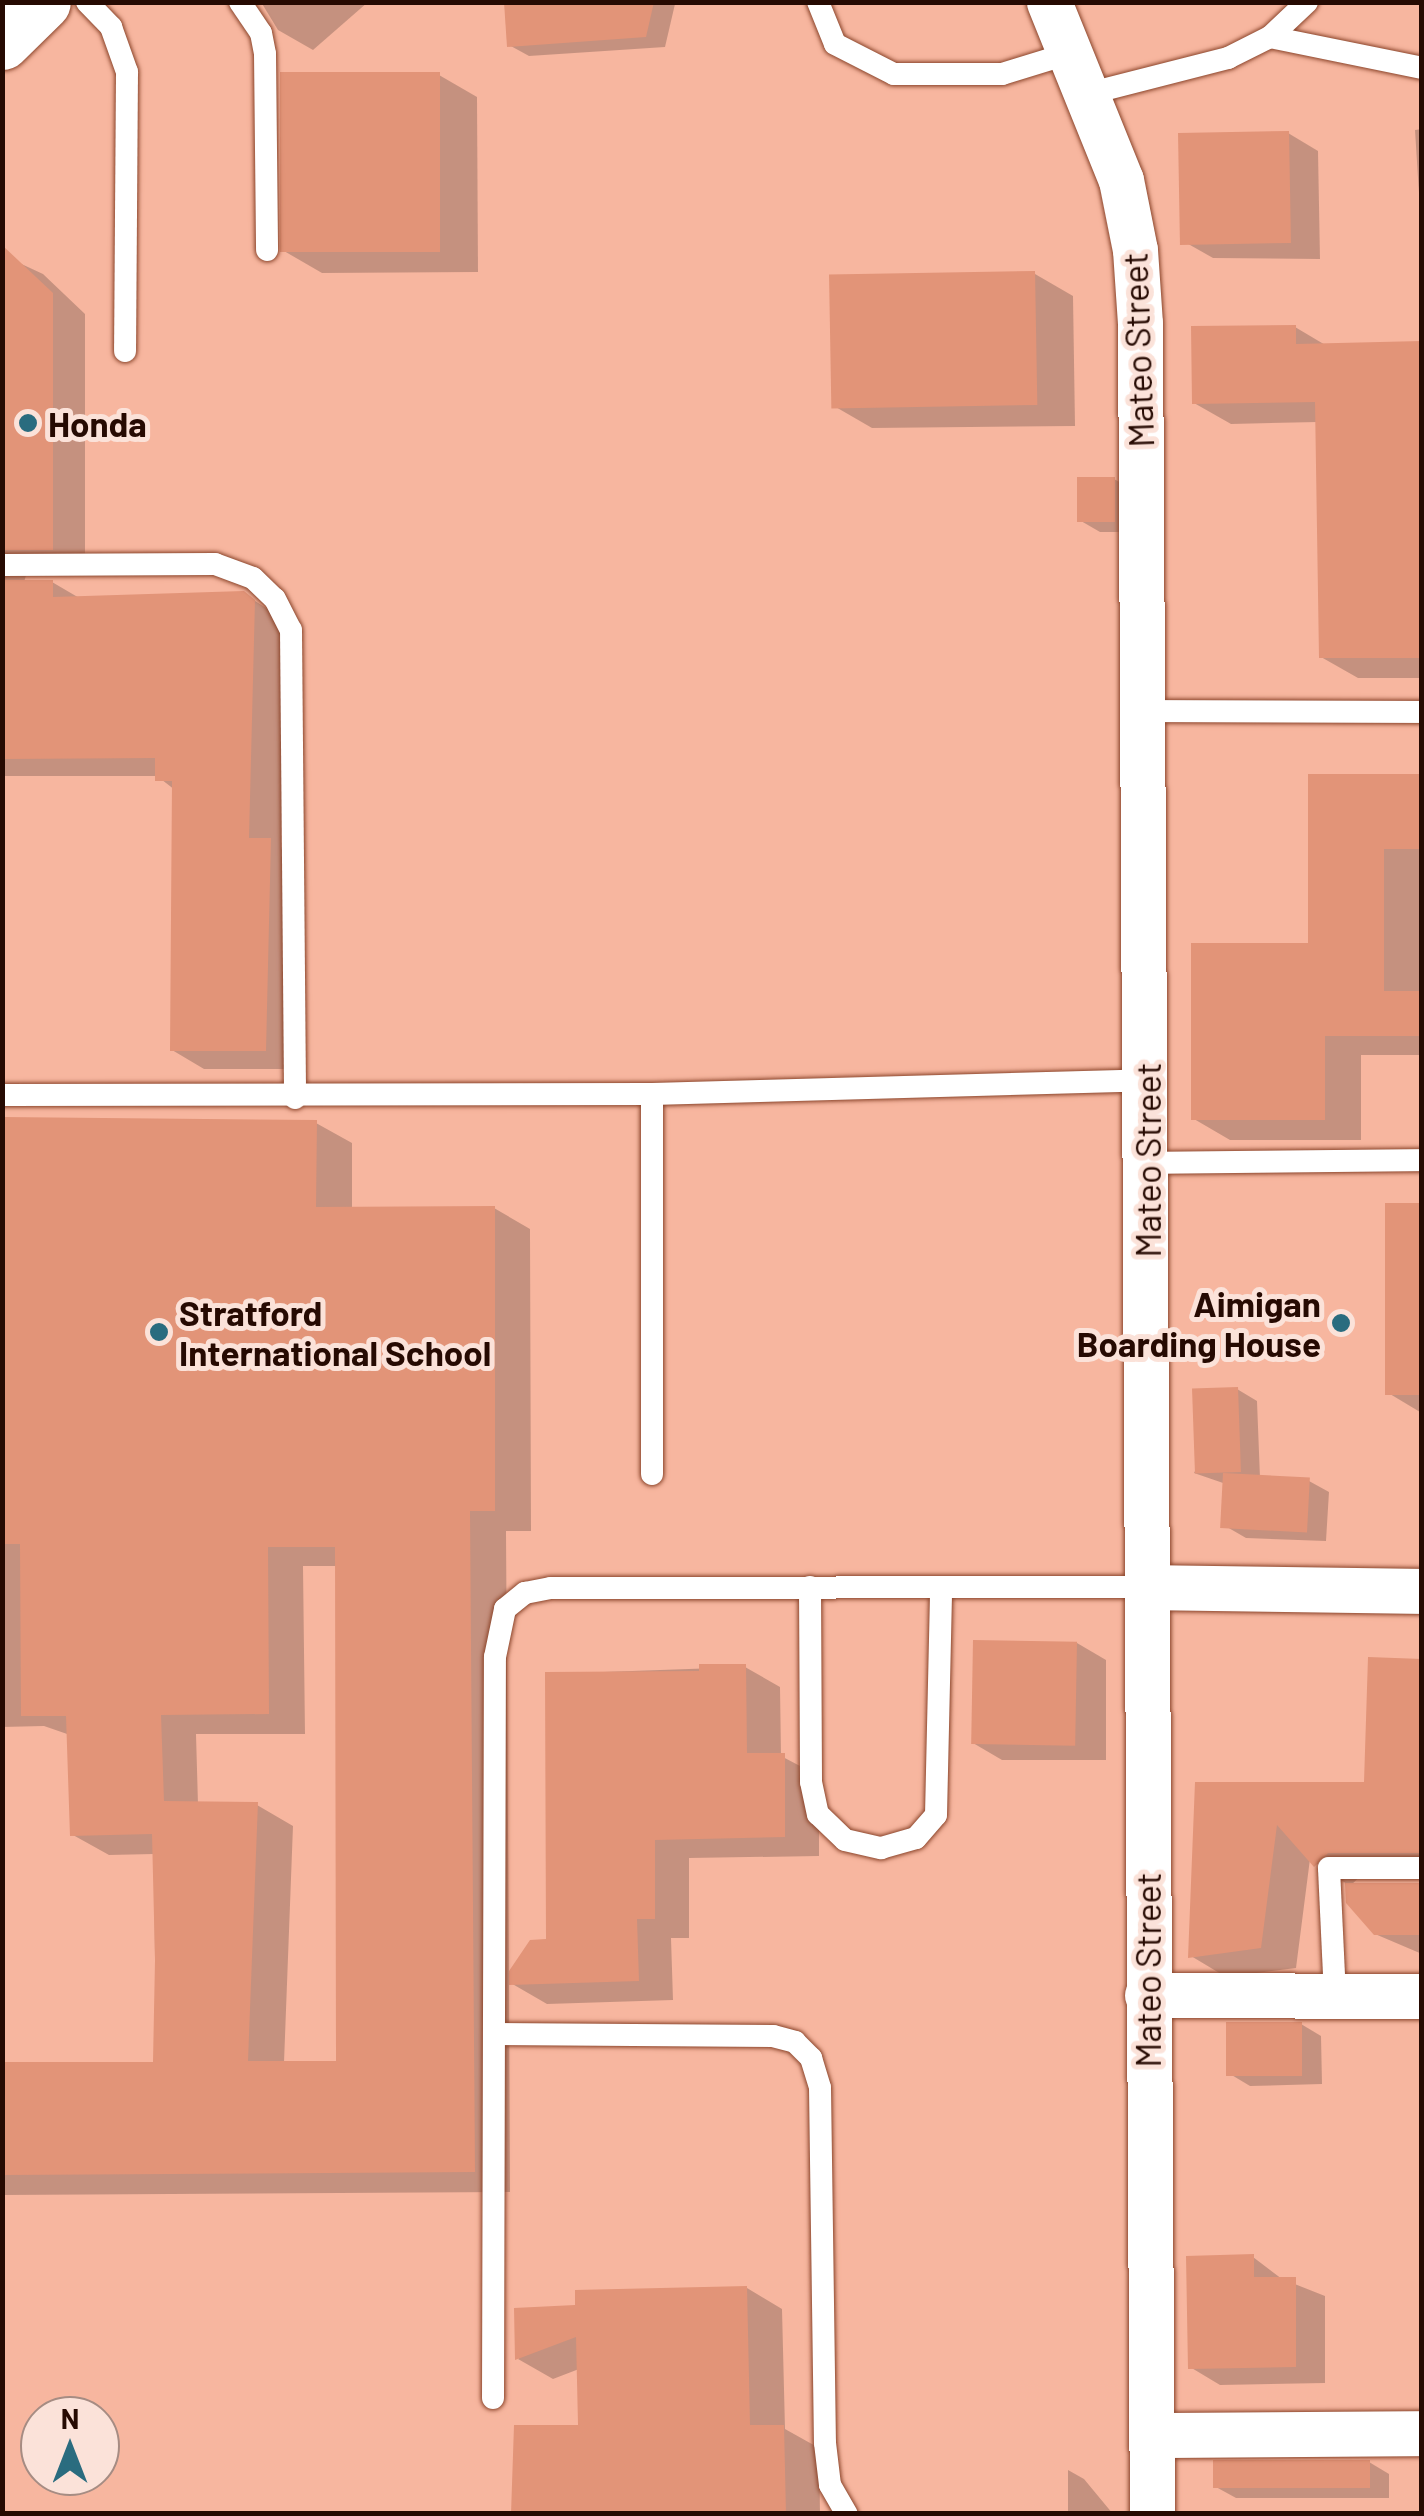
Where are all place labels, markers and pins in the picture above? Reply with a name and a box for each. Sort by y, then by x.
place label: Honda [48,402,147,444]
marker: Honda [17,412,39,434]
place label: Aimigan Boarding House [1077,1282,1321,1364]
place label: Stratford International School [179,1291,491,1373]
marker: Aimigan Boarding House [1330,1312,1352,1334]
marker: Stratford International School [148,1321,170,1343]

